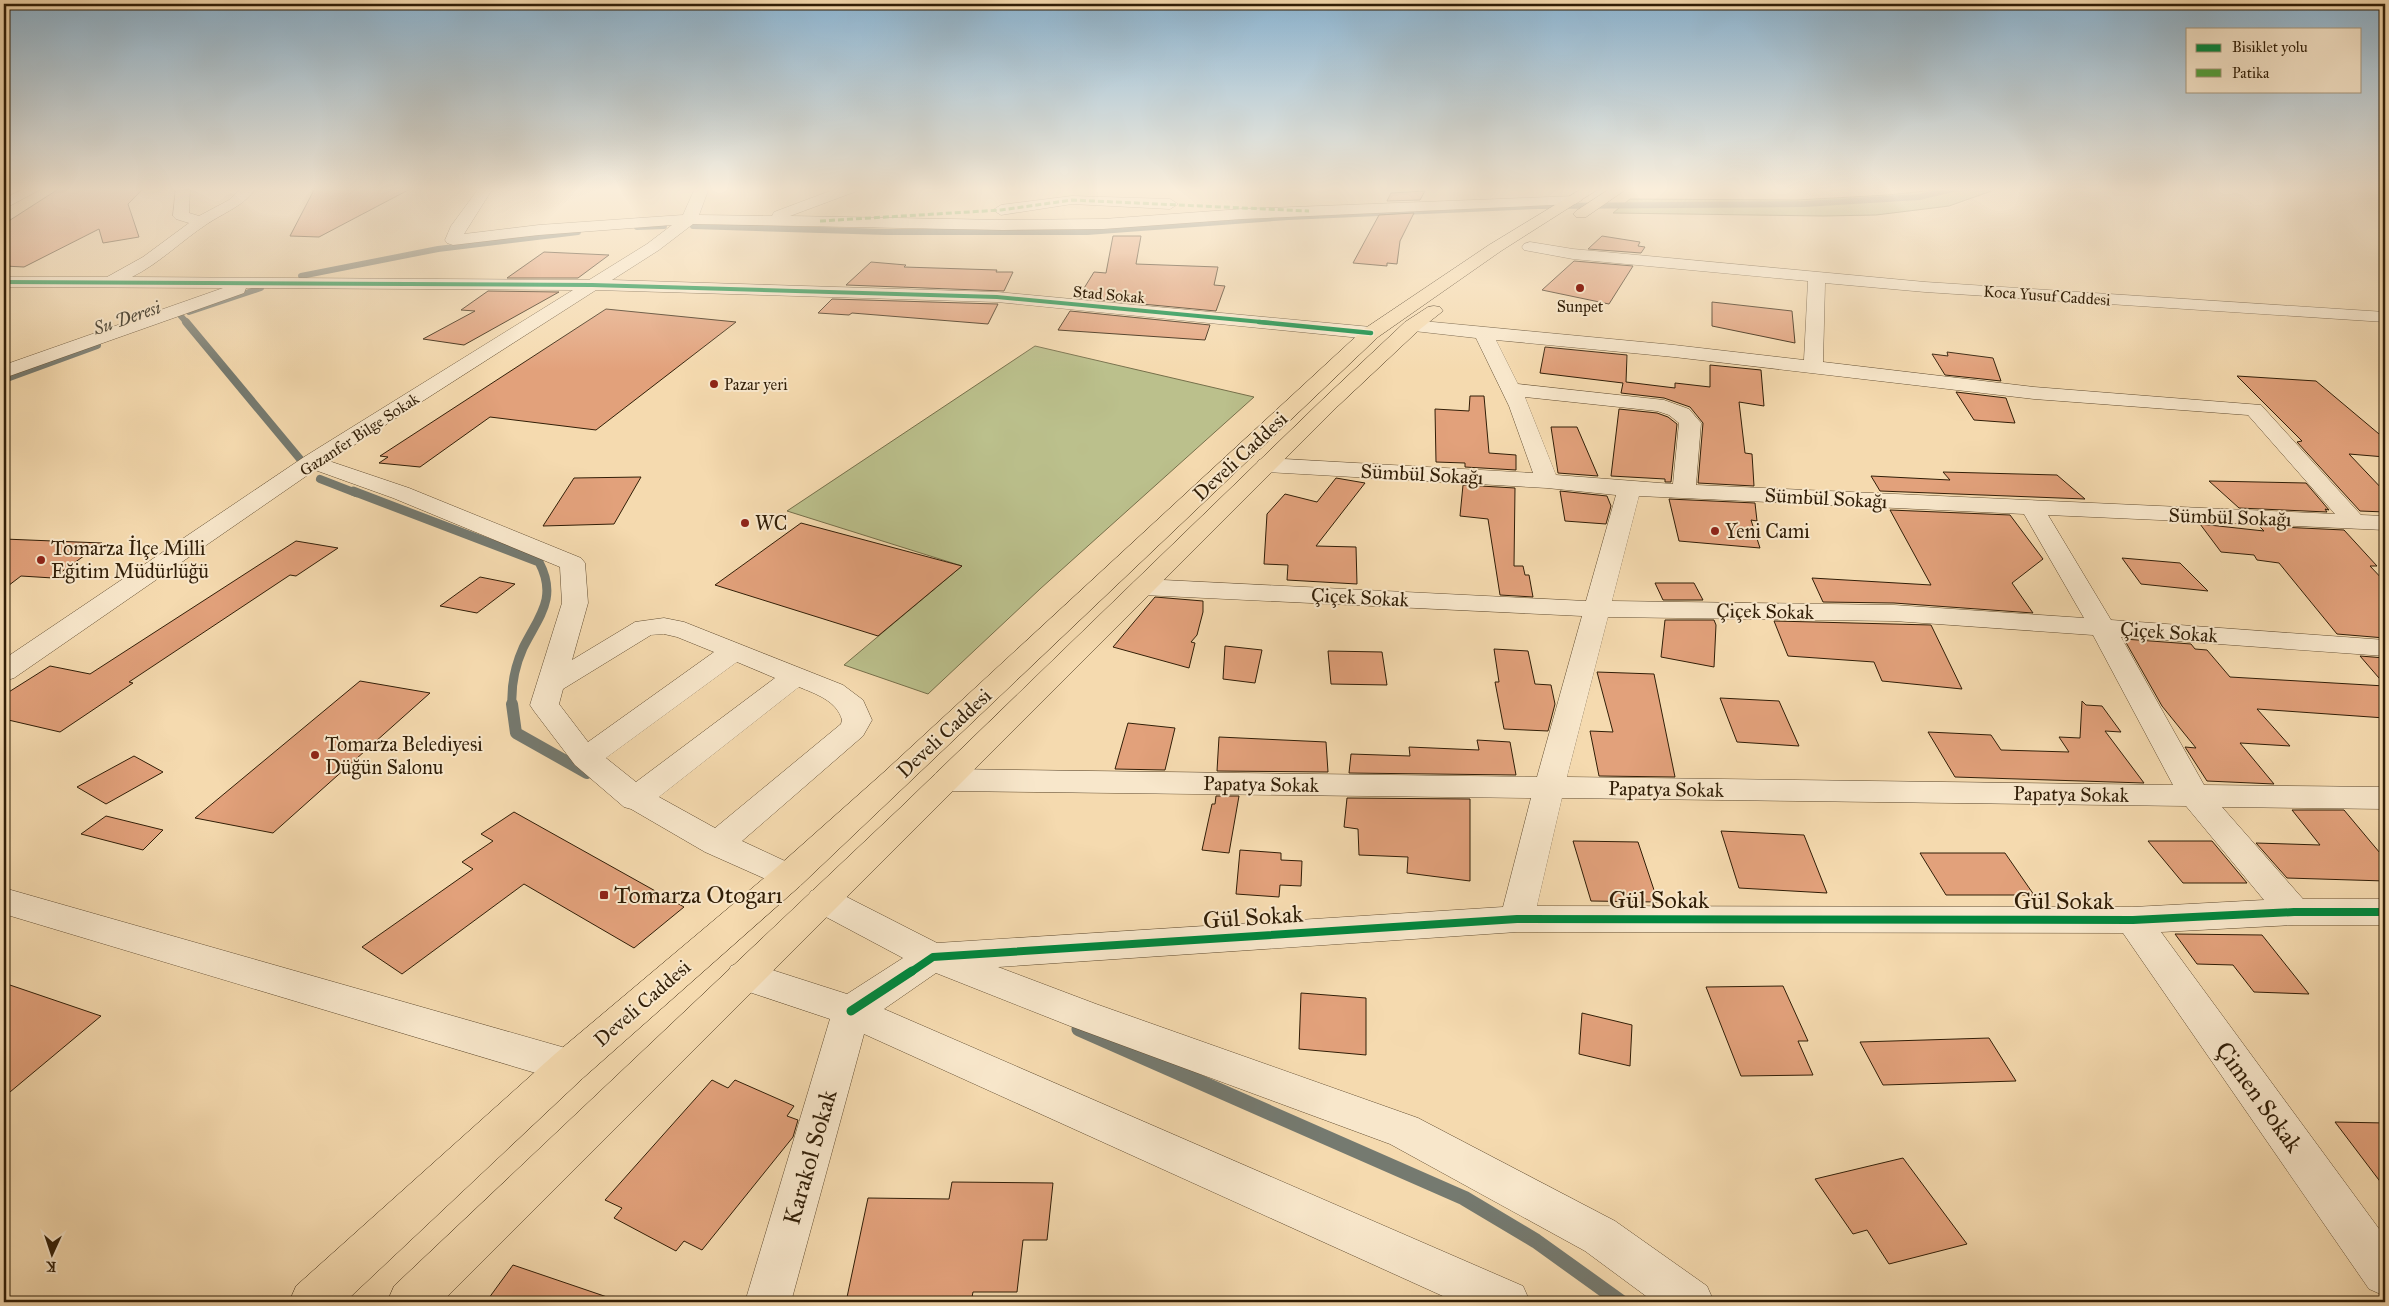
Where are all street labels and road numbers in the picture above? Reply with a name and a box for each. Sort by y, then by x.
street label: Stad Sokak [1072,282,1146,307]
street label: Koca Yusuf Caddesi [1983,282,2112,309]
street label: Gazanfer Bilge Sokak [296,388,423,481]
street label: Develi Caddesi [1188,406,1293,506]
street label: Sümbül Sokağı [1360,459,1485,490]
street label: Sümbül Sokağı [1764,483,1889,514]
street label: Sümbül Sokağı [2168,503,2292,532]
street label: Çiçek Sokak [1310,582,1410,612]
street label: Çiçek Sokak [1716,598,1815,624]
street label: Çiçek Sokak [2119,617,2219,647]
street label: Develi Caddesi [892,683,997,783]
street label: Papatya Sokak [1203,771,1320,797]
street label: Papatya Sokak [1608,776,1725,802]
street label: Papatya Sokak [2013,781,2130,807]
street label: Gül Sokak [1609,885,1710,915]
street label: Gül Sokak [2014,886,2115,916]
street label: Gül Sokak [1202,898,1305,935]
street label: Develi Caddesi [589,954,696,1051]
street label: Çimen Sokak [2209,1036,2310,1159]
street label: Karakol Sokak [776,1085,844,1228]

